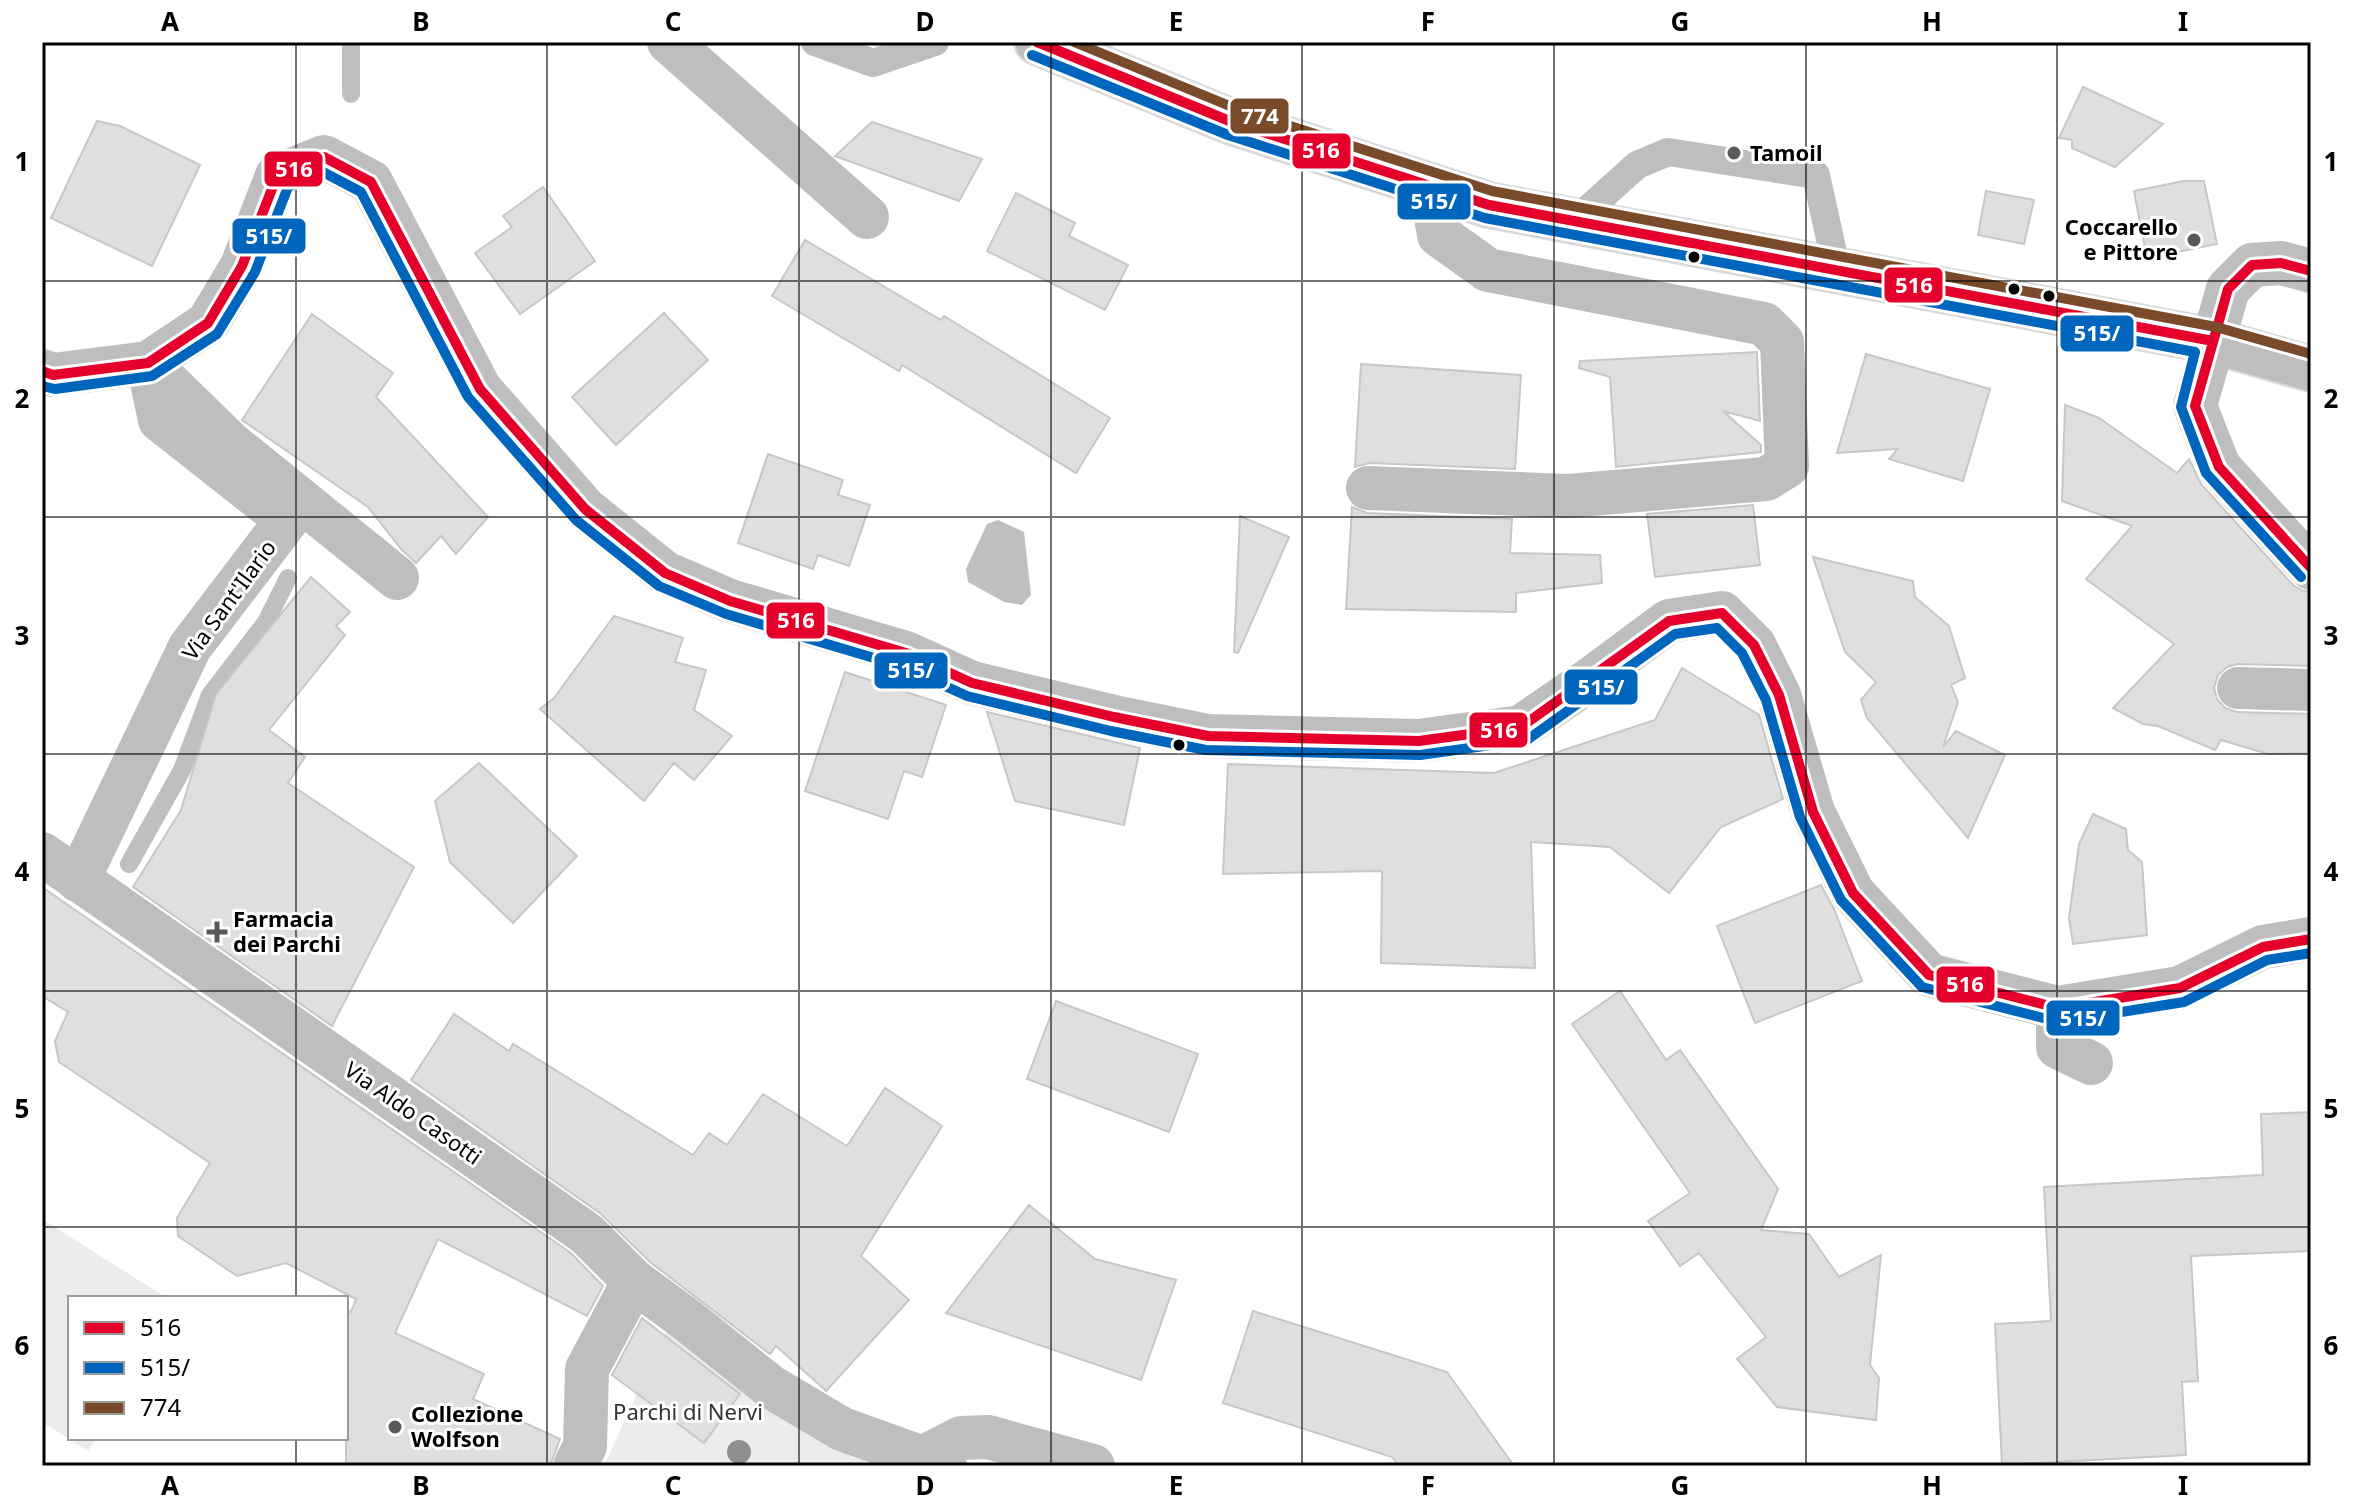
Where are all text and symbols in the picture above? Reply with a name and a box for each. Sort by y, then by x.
text: A [161,3,179,39]
text: B [412,3,430,39]
text: C [665,3,681,39]
text: D [915,3,935,39]
text: E [1169,3,1183,39]
text: F [1421,3,1435,39]
text: G [1671,3,1689,39]
text: H [1922,3,1942,39]
text: I [2178,3,2188,39]
line badge: 774 [1229,97,1290,135]
text: 774 [1241,100,1279,130]
line badge: 516 [1291,132,1352,170]
text: 516 [1302,134,1340,164]
place label: Tamoil [1750,137,1822,167]
text: 1 [15,143,29,179]
text: 1 [2324,143,2338,179]
marker: Tamoil [1725,144,1743,162]
line badge: 516 [263,150,324,188]
text: 516 [275,153,313,183]
line badge: 515/ [1396,182,1472,221]
text: 515/ [1411,185,1458,215]
place label: Coccarello e Pittore [2065,211,2178,266]
line badge: 515/ [231,217,307,255]
text: 515/ [246,220,293,250]
marker: Coccarello e Pittore [2185,231,2203,249]
unlabelled marker [1686,249,1702,265]
line badge: 516 [1883,266,1944,304]
text: 516 [1895,269,1933,299]
unlabelled marker [2006,281,2022,297]
unlabelled marker [2041,288,2057,304]
line badge: 515/ [2059,314,2135,353]
text: 515/ [2074,317,2121,347]
text: 2 [15,380,30,416]
text: 2 [2324,380,2339,416]
street label: Via Sant'Ilario [174,533,282,666]
line badge: 516 [765,601,826,640]
text: 516 [777,604,815,634]
text: 3 [15,617,29,653]
text: 3 [2324,617,2338,653]
line badge: 515/ [873,651,949,690]
text: 515/ [888,654,935,684]
line badge: 515/ [1563,668,1639,706]
text: 515/ [1578,671,1625,701]
line badge: 516 [1468,711,1529,749]
text: 516 [1480,714,1518,744]
unlabelled marker [1171,737,1187,753]
text: 4 [15,853,30,889]
text: 4 [2324,853,2339,889]
place label: Farmacia dei Parchi [233,903,341,958]
marker: Farmacia dei Parchi [208,923,226,941]
line badge: 516 [1935,965,1996,1004]
text: 516 [1946,968,1984,998]
line badge: 515/ [2045,999,2121,1037]
text: 515/ [2060,1002,2107,1032]
street label: Via Aldo Casotti [339,1054,488,1171]
text: 5 [15,1090,29,1126]
text: 5 [2324,1090,2338,1126]
legend [68,1296,348,1440]
text: 516 [140,1310,181,1343]
text: 6 [15,1327,30,1363]
text: 6 [2324,1327,2339,1363]
text: 515/ [140,1350,190,1383]
text: 774 [140,1390,181,1423]
park label: Parchi di Nervi [613,1396,763,1426]
place label: Collezione Wolfson [411,1398,524,1453]
marker: Collezione Wolfson [386,1418,404,1436]
text: A [161,1467,179,1503]
text: B [412,1467,430,1503]
text: C [665,1467,681,1503]
text: D [915,1467,935,1503]
text: E [1169,1467,1183,1503]
text: F [1421,1467,1435,1503]
text: G [1671,1467,1689,1503]
text: H [1922,1467,1942,1503]
text: I [2178,1467,2188,1503]

